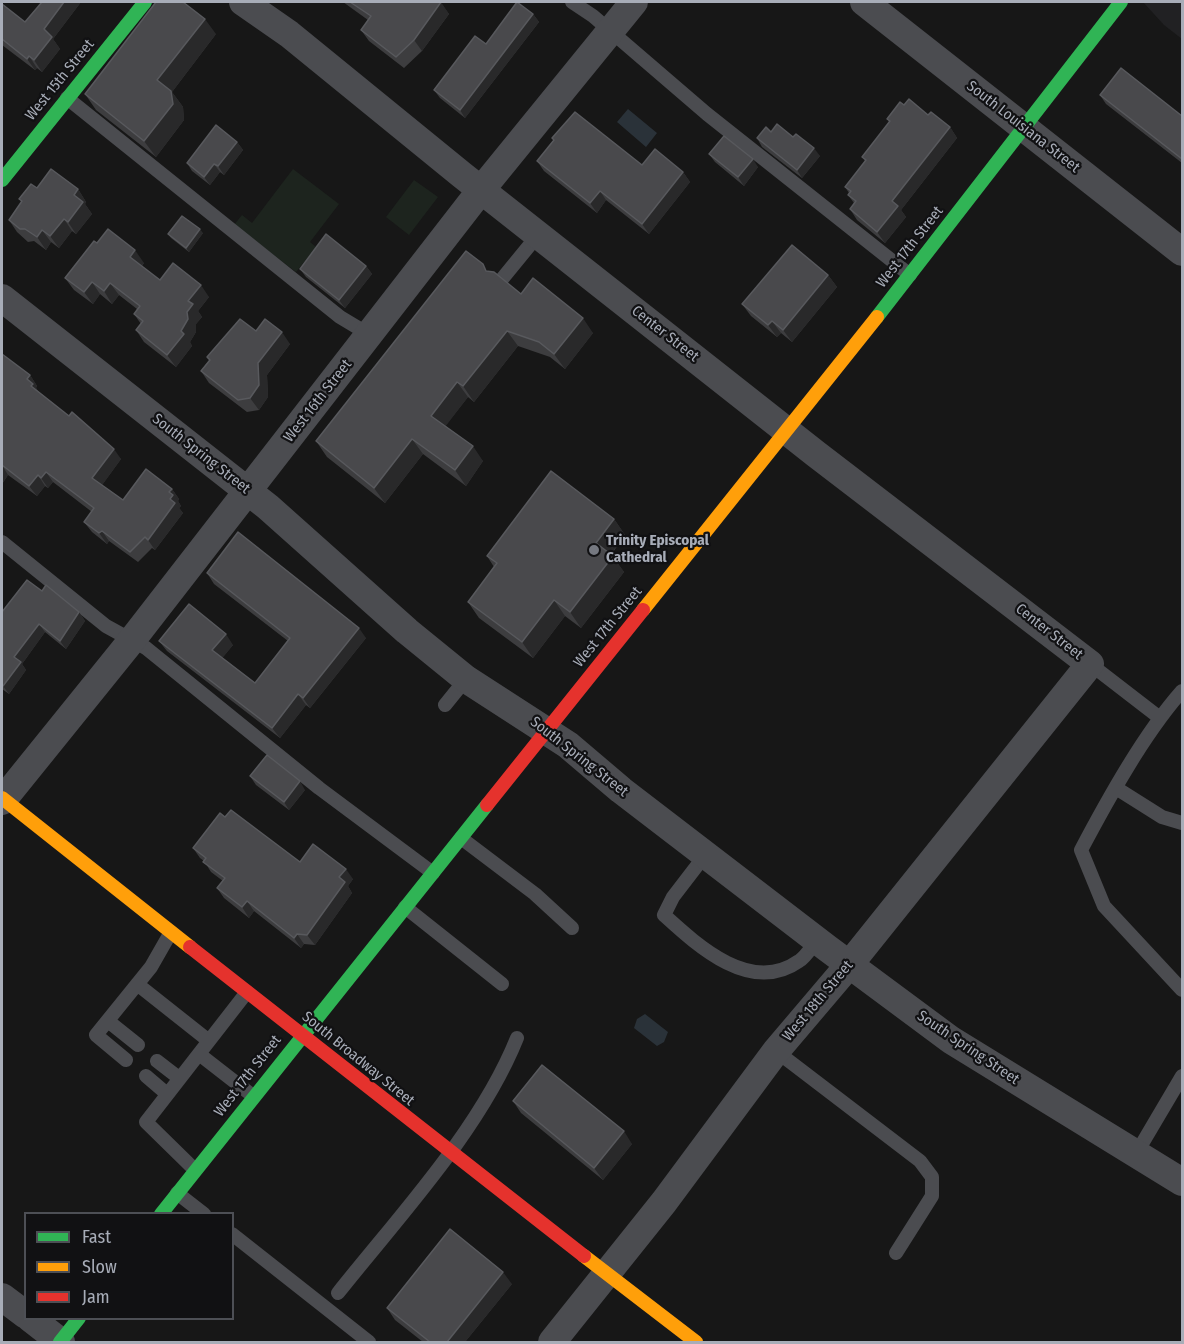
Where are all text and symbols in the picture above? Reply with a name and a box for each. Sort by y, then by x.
street label: West 15th Street [22,36,98,124]
street label: South Louisiana Street [963,77,1083,177]
street label: West 17th Street [873,203,947,291]
street label: Center Street [628,302,702,366]
street label: West 16th Street [280,356,356,446]
street label: South Spring Street [148,410,254,498]
place label: Trinity Episcopal Cathedral [606,532,709,567]
marker: Trinity Episcopal Cathedral [587,543,601,557]
street label: West 17th Street [570,583,646,671]
street label: Center Street [1012,600,1086,664]
street label: South Spring Street [526,713,632,801]
street label: West 18th Street [779,957,857,1045]
street label: South Spring Street [914,1007,1022,1089]
street label: South Broadway Street [298,1008,418,1110]
street label: West 17th Street [211,1032,285,1120]
legend [24,1212,234,1320]
text: Fast [82,1226,111,1248]
text: Slow [82,1256,117,1278]
text: Jam [82,1286,110,1308]

